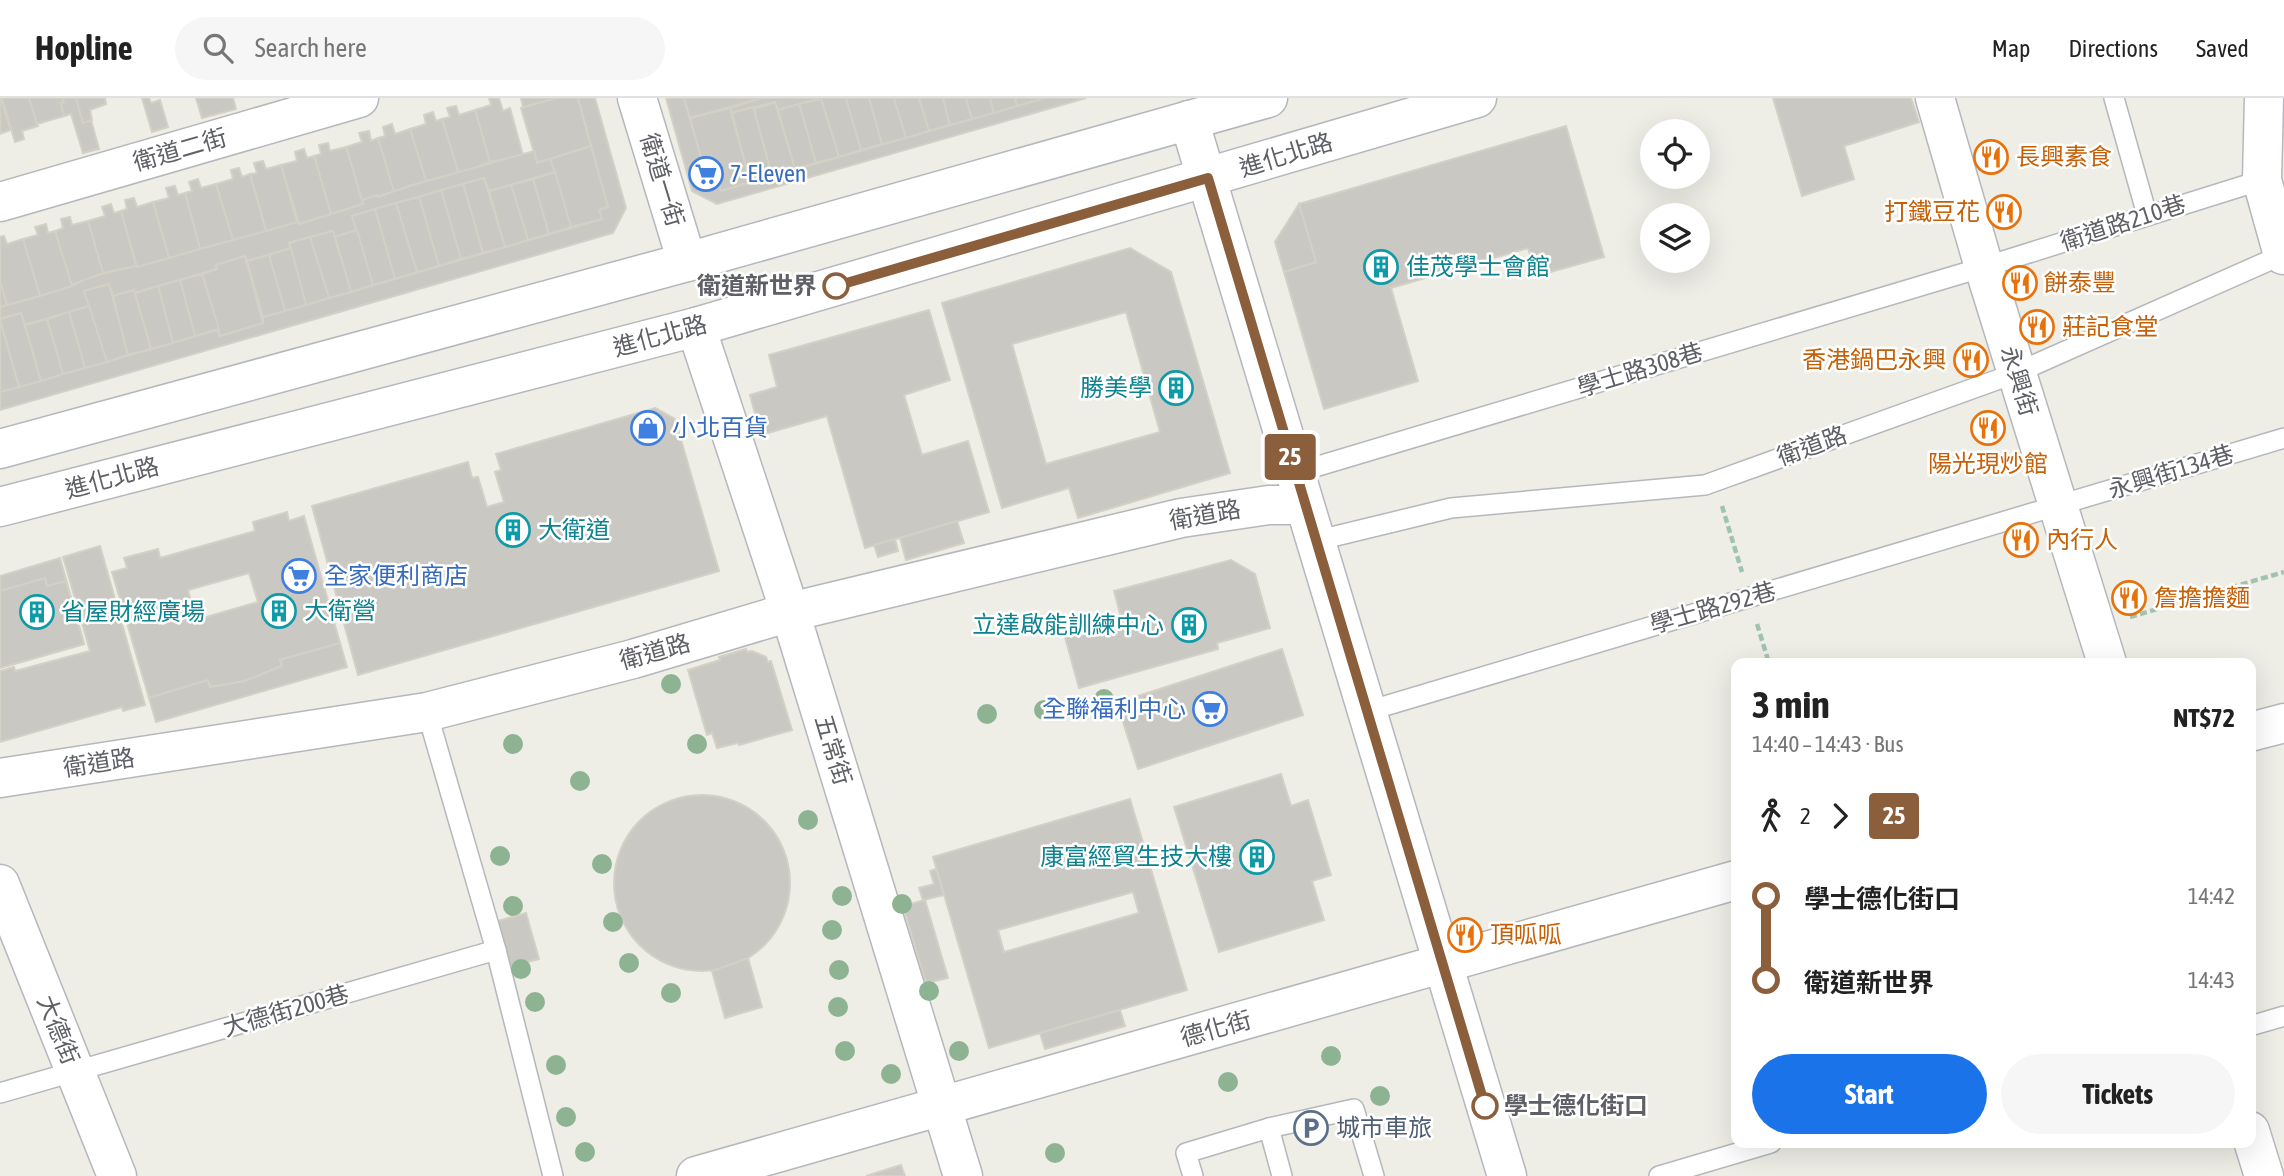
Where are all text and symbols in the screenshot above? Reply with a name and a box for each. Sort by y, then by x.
search box [175,17,665,80]
text: Hopline [35,29,133,67]
icon: search [199,29,237,67]
text: Search here [255,33,367,63]
text: Map [1992,35,2030,62]
text: Directions [2068,35,2158,62]
text: Saved [2196,35,2249,62]
map controls [1640,119,1710,273]
button: locate [1640,119,1710,189]
street label: 衛道二街 [130,123,230,176]
street label: 進化北路 [1236,128,1336,181]
street label: 衛道一街 [636,130,689,230]
restaurant icon: 長興素食 [1972,138,2010,176]
place label: 長興素食 [2016,143,2112,170]
supermarket icon: 7-Eleven [687,155,725,193]
place label: 7-Eleven [730,160,806,187]
street label: 衛道路210巷 [2057,190,2189,255]
restaurant icon: 打鐵豆花 [1985,193,2023,231]
place label: 打鐵豆花 [1884,198,1980,225]
button: layers [1640,203,1710,273]
building icon: 佳茂學士會館 [1362,248,1400,286]
place label: 佳茂學士會館 [1406,253,1550,280]
restaurant icon: 餅泰豐 [2001,264,2039,302]
place label: 餅泰豐 [2044,269,2116,296]
place label: 衛道新世界 [697,272,817,299]
marker: 衛道新世界 [823,273,849,299]
restaurant icon: 莊記食堂 [2018,308,2056,346]
street label: 進化北路 [610,310,710,361]
place label: 莊記食堂 [2062,313,2158,340]
street label: 學士路308巷 [1574,338,1706,401]
restaurant icon: 香港鍋巴永興 [1952,341,1990,379]
street label: 永興街 [1996,342,2043,419]
place label: 香港鍋巴永興 [1802,346,1946,373]
building icon: 勝美學 [1157,369,1195,407]
place label: 勝美學 [1080,374,1152,401]
shop icon: 小北百貨 [629,409,667,447]
restaurant icon: 陽光現炒館 [1969,409,2007,447]
place label: 小北百貨 [672,414,768,441]
street label: 衛道路 [1773,421,1850,471]
line badge: 25 [1258,434,1322,480]
street label: 永興街134巷 [2105,440,2237,503]
text: 25 [1279,443,1301,470]
place label: 陽光現炒館 [1928,450,2048,477]
street label: 進化北路 [62,452,162,503]
street label: 衛道路 [1167,495,1243,534]
building icon: 大衛道 [494,511,532,549]
place label: 大衛道 [538,516,610,543]
restaurant icon: 內行人 [2002,521,2040,559]
place label: 內行人 [2046,526,2118,553]
supermarket icon: 全家便利商店 [280,557,318,595]
place label: 全家便利商店 [324,562,468,589]
street label: 學士路292巷 [1647,577,1779,638]
restaurant icon: 詹擔擔麵 [2110,579,2148,617]
place label: 詹擔擔麵 [2154,584,2250,611]
building icon: 大衛營 [260,592,298,630]
building icon: 省屋財經廣場 [18,593,56,631]
place label: 大衛營 [304,597,376,624]
place label: 省屋財經廣場 [61,598,205,625]
building icon: 立達啟能訓練中心 [1170,606,1208,644]
place label: 立達啟能訓練中心 [972,611,1164,638]
street label: 衛道路 [617,629,693,674]
text: 3 min [1752,683,1830,726]
supermarket icon: 全聯福利中心 [1191,690,1229,728]
place label: 全聯福利中心 [1042,695,1186,722]
text: NT$72 [2173,703,2235,733]
street label: 五常街 [810,711,857,788]
text: 14:40 – 14:43 · Bus [1752,731,1904,757]
street label: 衛道路 [61,744,137,781]
icon: walk [1752,797,1790,835]
icon: forward [1821,797,1859,835]
text: 25 [1883,802,1905,829]
text: 2 [1800,803,1811,829]
building icon: 康富經貿生技大樓 [1238,838,1276,876]
place label: 康富經貿生技大樓 [1040,843,1232,870]
text: 14:42 [2188,883,2235,909]
text: 學士德化街口 [1804,884,1960,914]
restaurant icon: 頂呱呱 [1446,916,1484,954]
place label: 頂呱呱 [1490,921,1562,948]
text: 14:43 [2188,967,2235,993]
text: 衛道新世界 [1804,968,1934,998]
street label: 大德街200巷 [220,980,352,1041]
street label: 大德街 [32,991,84,1068]
street label: 德化街 [1178,1006,1254,1051]
button: Start [1752,1054,1987,1134]
button: Tickets [2001,1054,2235,1134]
place label: 學士德化街口 [1504,1092,1648,1119]
marker: 學士德化街口 [1472,1093,1498,1119]
parking icon: 城市車旅 [1292,1109,1330,1147]
place label: 城市車旅 [1336,1114,1432,1141]

